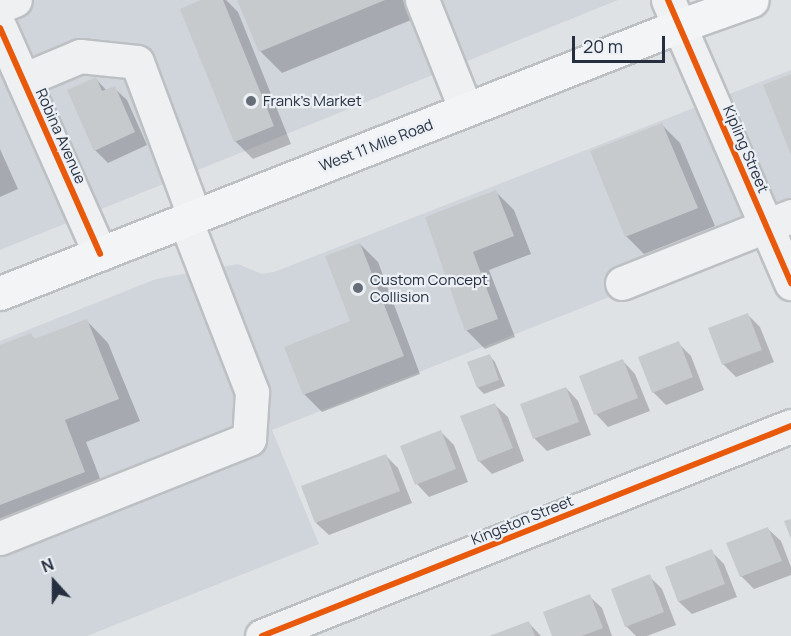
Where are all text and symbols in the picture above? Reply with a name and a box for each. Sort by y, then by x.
scale bar [575,24,668,62]
text: 20 m [583,34,623,58]
street label: Robina Avenue [32,86,90,186]
place label: Frank's Market [263,92,362,110]
marker: Frank's Market [244,94,258,108]
street label: Kipling Street [720,103,772,195]
street label: West 11 Mile Road [317,115,435,175]
place label: Custom Concept Collision [370,270,488,305]
marker: Custom Concept Collision [351,281,365,295]
street label: Kingston Street [468,491,576,549]
north arrow [24,552,84,612]
text: N [38,553,57,578]

